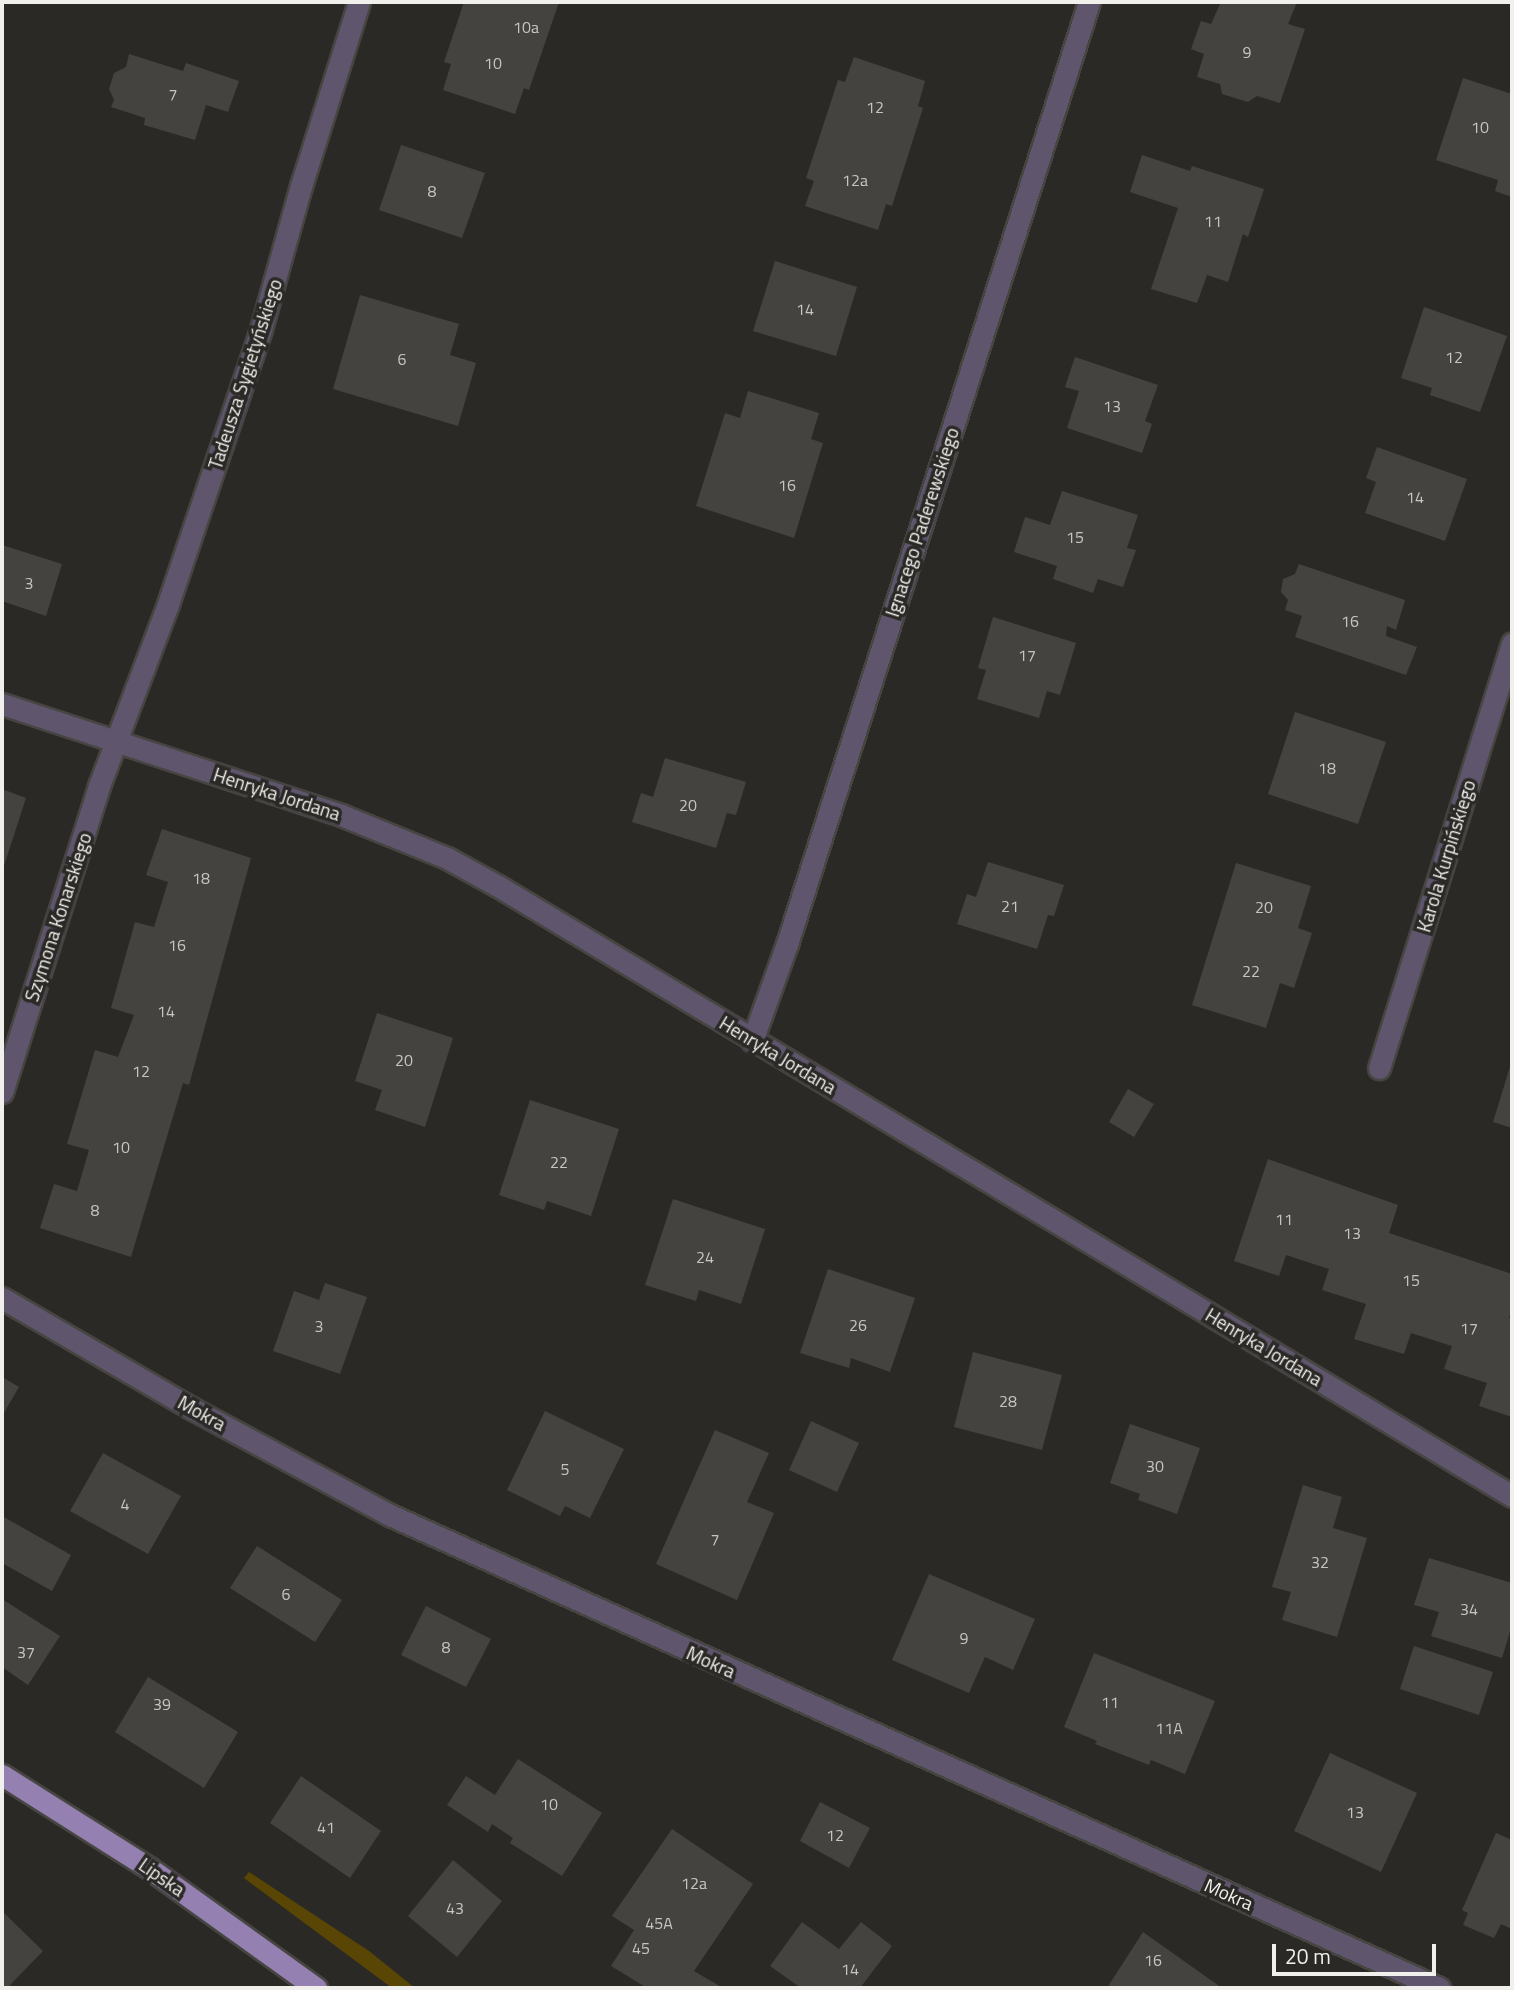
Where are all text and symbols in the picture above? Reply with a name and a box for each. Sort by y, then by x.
house number: 10a [513,17,539,37]
house number: 9 [1243,42,1251,62]
house number: 10 [484,53,502,73]
house number: 7 [169,84,177,104]
house number: 12 [866,97,884,117]
house number: 10 [1471,117,1489,137]
house number: 12a [842,170,868,190]
house number: 8 [428,181,436,201]
house number: 11 [1204,211,1222,231]
street label: Tadeusza Sygietyńskiego [203,276,287,472]
house number: 14 [796,299,814,319]
house number: 12 [1445,347,1463,367]
house number: 6 [398,349,406,369]
house number: 13 [1103,396,1121,416]
street label: Ignacego Paderewskiego [881,424,963,620]
house number: 16 [778,475,796,495]
house number: 14 [1406,487,1424,507]
house number: 15 [1066,527,1084,547]
house number: 3 [25,573,33,593]
house number: 16 [1341,611,1359,631]
house number: 17 [1018,645,1036,665]
house number: 18 [1318,758,1336,778]
street label: Henryka Jordana [211,763,343,825]
street label: Karola Kurpińskiego [1412,777,1480,935]
house number: 20 [679,795,697,815]
street label: Szymona Konarskiego [20,830,96,1004]
house number: 18 [192,868,210,888]
house number: 21 [1001,896,1019,916]
house number: 20 [1255,897,1273,917]
house number: 16 [168,935,186,955]
house number: 22 [1242,961,1260,981]
house number: 14 [157,1001,175,1021]
street label: Henryka Jordana [716,1011,840,1099]
house number: 20 [395,1050,413,1070]
house number: 12 [132,1061,150,1081]
house number: 10 [112,1137,130,1157]
house number: 22 [550,1152,568,1172]
house number: 8 [91,1200,99,1220]
house number: 11 [1275,1209,1293,1229]
house number: 13 [1343,1223,1361,1243]
house number: 24 [696,1247,714,1267]
house number: 15 [1402,1270,1420,1290]
street label: Henryka Jordana [1202,1303,1326,1391]
house number: 26 [849,1315,867,1335]
house number: 3 [315,1316,323,1336]
house number: 17 [1460,1318,1478,1338]
street label: Mokra [174,1391,230,1435]
house number: 28 [999,1391,1017,1411]
house number: 30 [1146,1456,1164,1476]
house number: 5 [561,1459,569,1479]
house number: 4 [121,1494,129,1514]
house number: 7 [711,1529,719,1549]
house number: 32 [1311,1552,1329,1572]
house number: 6 [282,1584,290,1604]
house number: 34 [1460,1599,1478,1619]
house number: 9 [960,1628,968,1648]
house number: 8 [442,1637,450,1657]
street label: Mokra [683,1641,739,1683]
house number: 37 [17,1642,35,1662]
house number: 11 [1101,1692,1119,1712]
house number: 39 [153,1694,171,1714]
house number: 11A [1155,1718,1183,1738]
house number: 10 [540,1794,558,1814]
house number: 13 [1346,1802,1364,1822]
house number: 41 [317,1817,335,1837]
house number: 12 [826,1825,844,1845]
street label: Lipska [135,1853,189,1901]
house number: 12a [681,1873,707,1893]
street label: Mokra [1201,1873,1257,1915]
house number: 43 [446,1898,464,1918]
house number: 45A [645,1913,673,1933]
scale bar [1276,1930,1440,1974]
house number: 45 [632,1938,650,1958]
text: 20 m [1285,1940,1331,1972]
house number: 16 [1144,1950,1162,1970]
house number: 14 [841,1959,859,1979]

